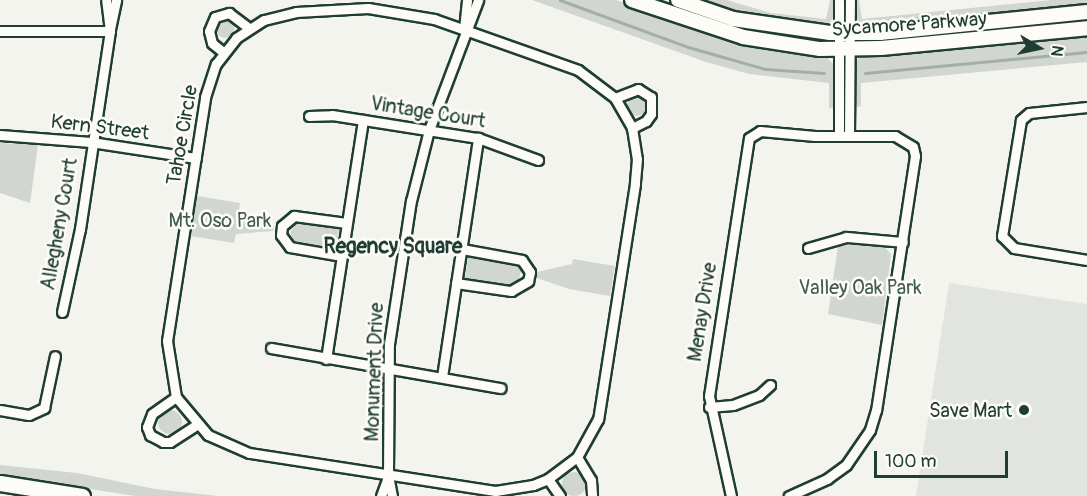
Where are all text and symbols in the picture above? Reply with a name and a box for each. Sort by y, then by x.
street label: Sycamore Parkway [831,7,987,41]
north arrow [1009,18,1069,78]
text: N [1046,44,1068,58]
street label: Tahoe Circle [161,83,203,187]
street label: Vintage Court [369,91,487,133]
street label: Kern Street [49,109,151,145]
street label: Allegheny Court [36,156,82,292]
park label: Mt. Oso Park [169,208,271,232]
district label: Regency Square [324,234,462,260]
street label: Menay Drive [682,261,722,363]
park label: Valley Oak Park [798,275,922,299]
street label: Monument Drive [360,302,388,442]
place label: Save Mart [929,398,1012,422]
marker: Save Mart [1017,403,1031,417]
scale bar [877,439,1010,477]
text: 100 m [885,450,937,473]

